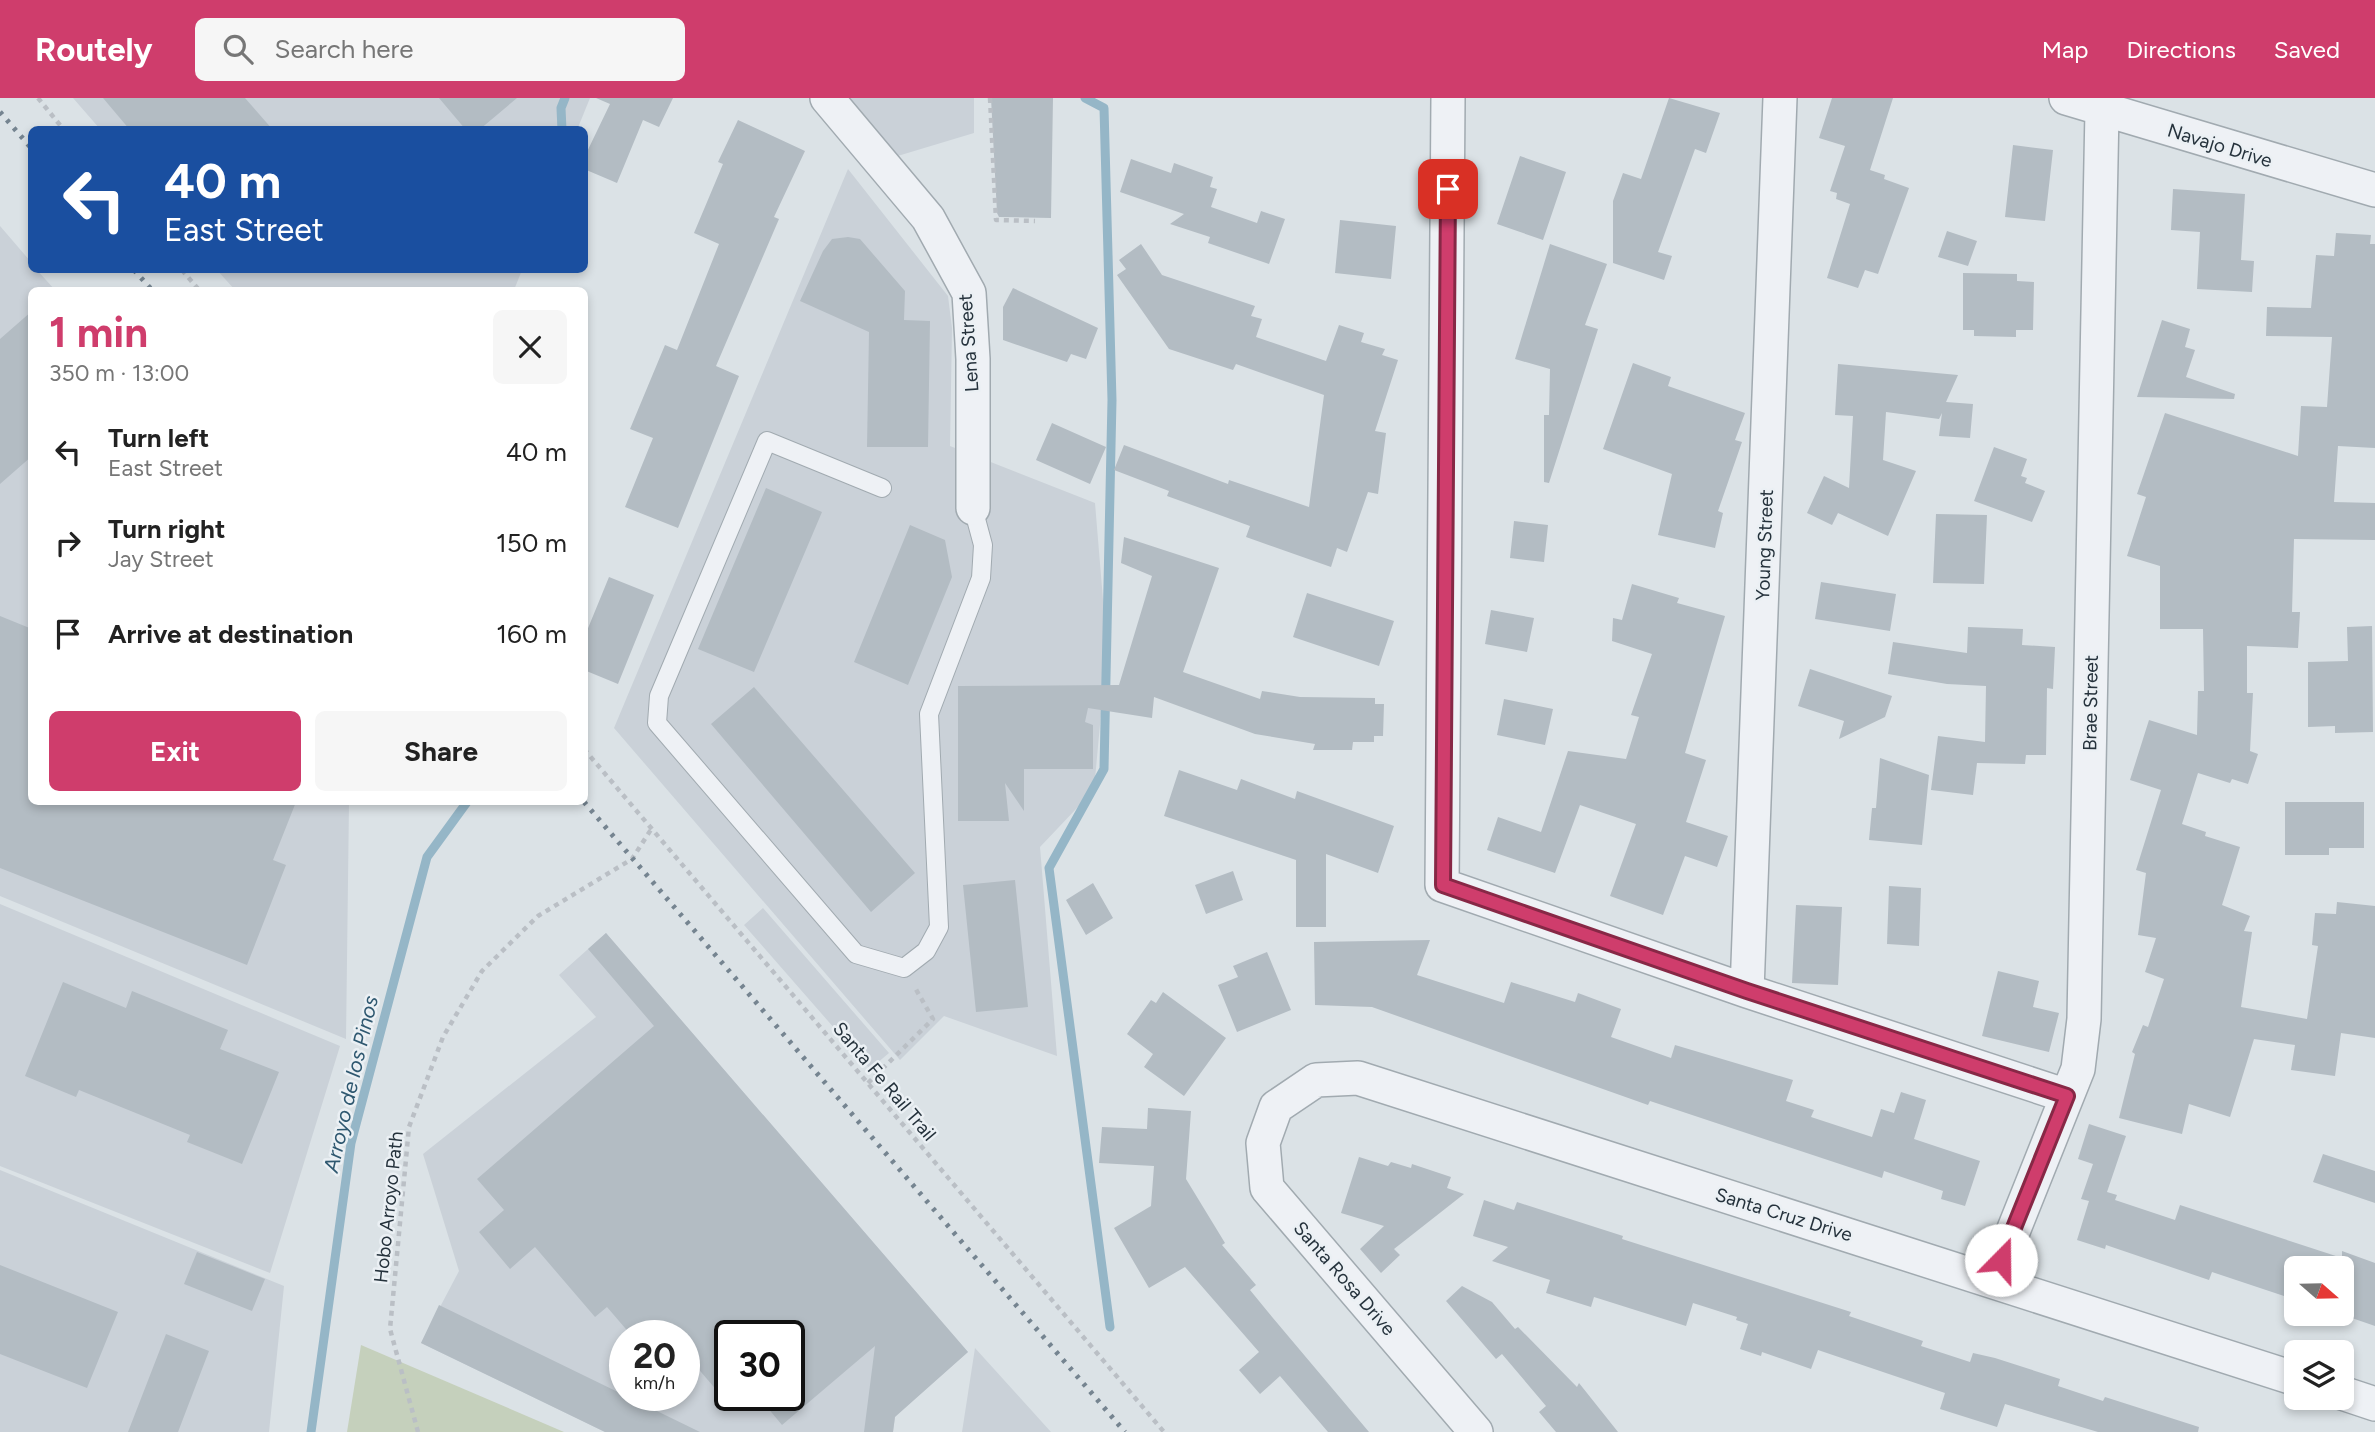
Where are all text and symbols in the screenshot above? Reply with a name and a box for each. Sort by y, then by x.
search box [195,18,685,81]
text: Routely [35,30,153,69]
icon: search [219,30,257,68]
text: Search here [275,33,414,65]
text: Map [2042,35,2088,64]
text: Directions [2126,35,2236,64]
text: Saved [2274,35,2340,64]
street label: Navajo Drive [2165,119,2275,172]
text: 40 m [164,151,281,210]
icon: left [49,154,140,245]
pin [1418,159,1478,219]
icon: arrive [1429,170,1467,208]
text: East Street [164,211,324,249]
street label: Lena Street [954,293,983,393]
text: 1 min [49,307,148,358]
button: close [493,310,567,384]
text: 350 m · 13:00 [49,359,189,387]
text: Turn left [108,422,209,454]
icon: left [49,433,87,471]
text: 40 m [506,436,567,468]
text: East Street [108,454,223,482]
street label: Young Street [1751,489,1778,601]
text: Turn right [108,513,225,545]
icon: right [49,524,87,562]
text: 150 m [496,527,567,559]
text: Jay Street [108,545,214,573]
icon: arrive [49,615,87,653]
text: Arrive at destination [108,618,353,650]
text: 160 m [496,618,567,650]
street label: Brae Street [2078,655,2103,751]
button: Exit [49,711,301,791]
button: Share [315,711,567,791]
water label: Arroyo de los Pinos [318,993,383,1176]
street label: Santa Fe Rail Trail [828,1017,941,1145]
street label: Hobo Arroyo Path [369,1130,408,1284]
street label: Santa Cruz Drive [1713,1183,1855,1246]
street label: Santa Rosa Drive [1289,1217,1400,1340]
position arrow [1964,1223,2038,1297]
north arrow [2284,1256,2354,1326]
map controls [2284,1256,2354,1410]
speed limit sign: 30 [714,1320,805,1411]
text: 20 [633,1335,676,1377]
button: layers [2284,1340,2354,1410]
text: km/h [634,1372,675,1394]

